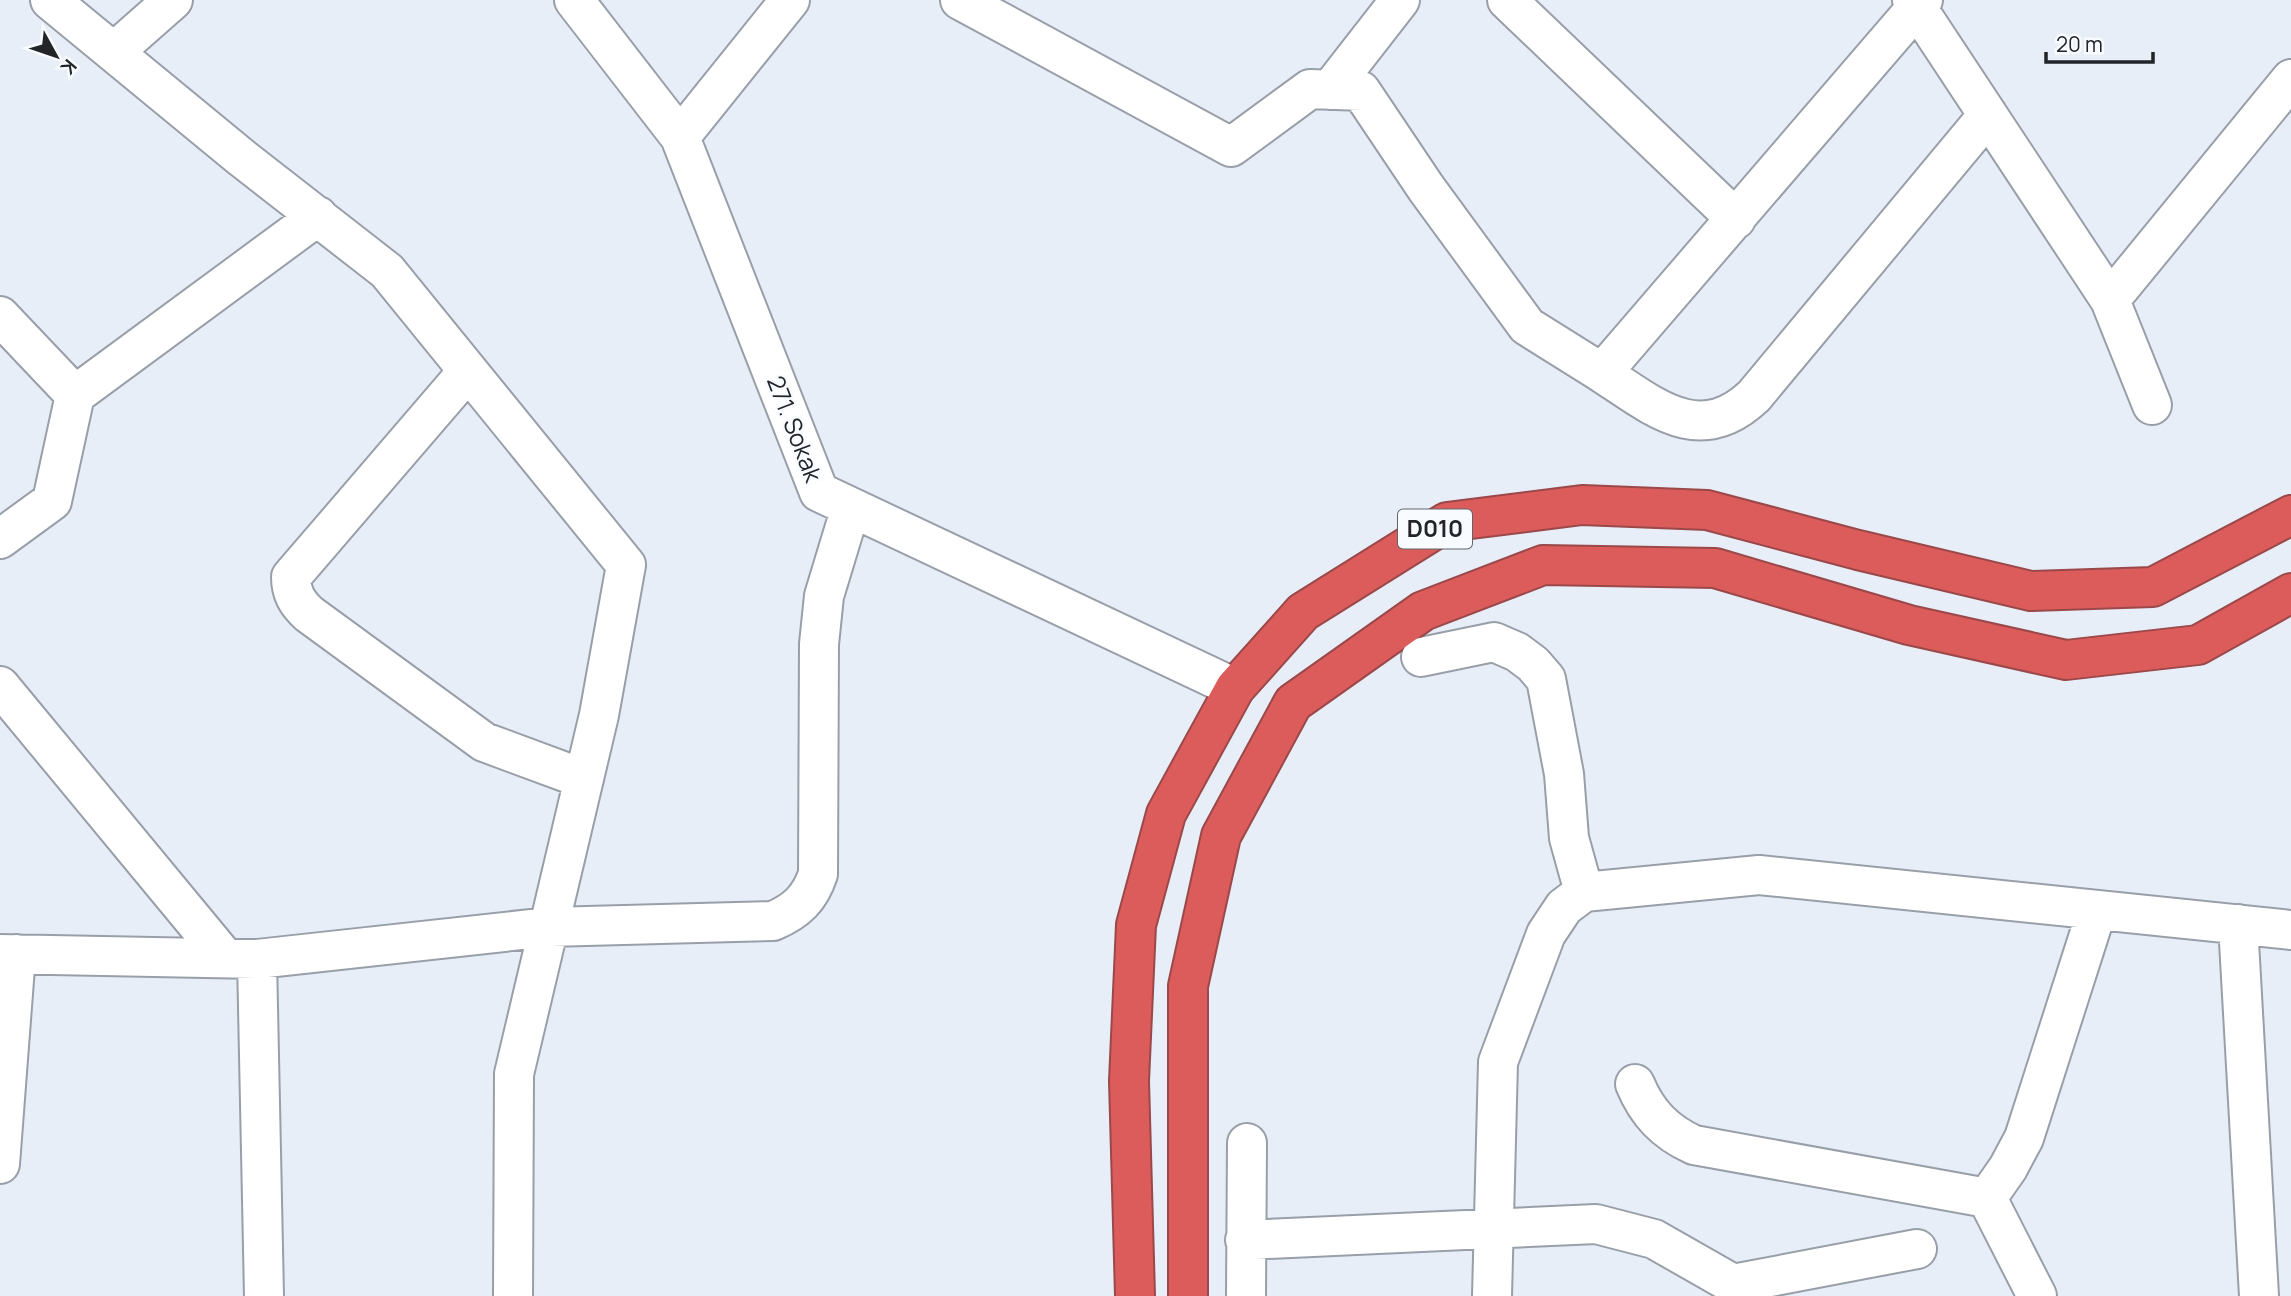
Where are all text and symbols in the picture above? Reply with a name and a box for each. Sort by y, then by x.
north arrow [21,21,91,91]
scale bar [2046,21,2153,65]
text: 20 m [2056,30,2103,58]
text: K [55,54,83,81]
street label: 271. Sokak [760,371,831,487]
road number: D010 [1398,509,1472,548]

